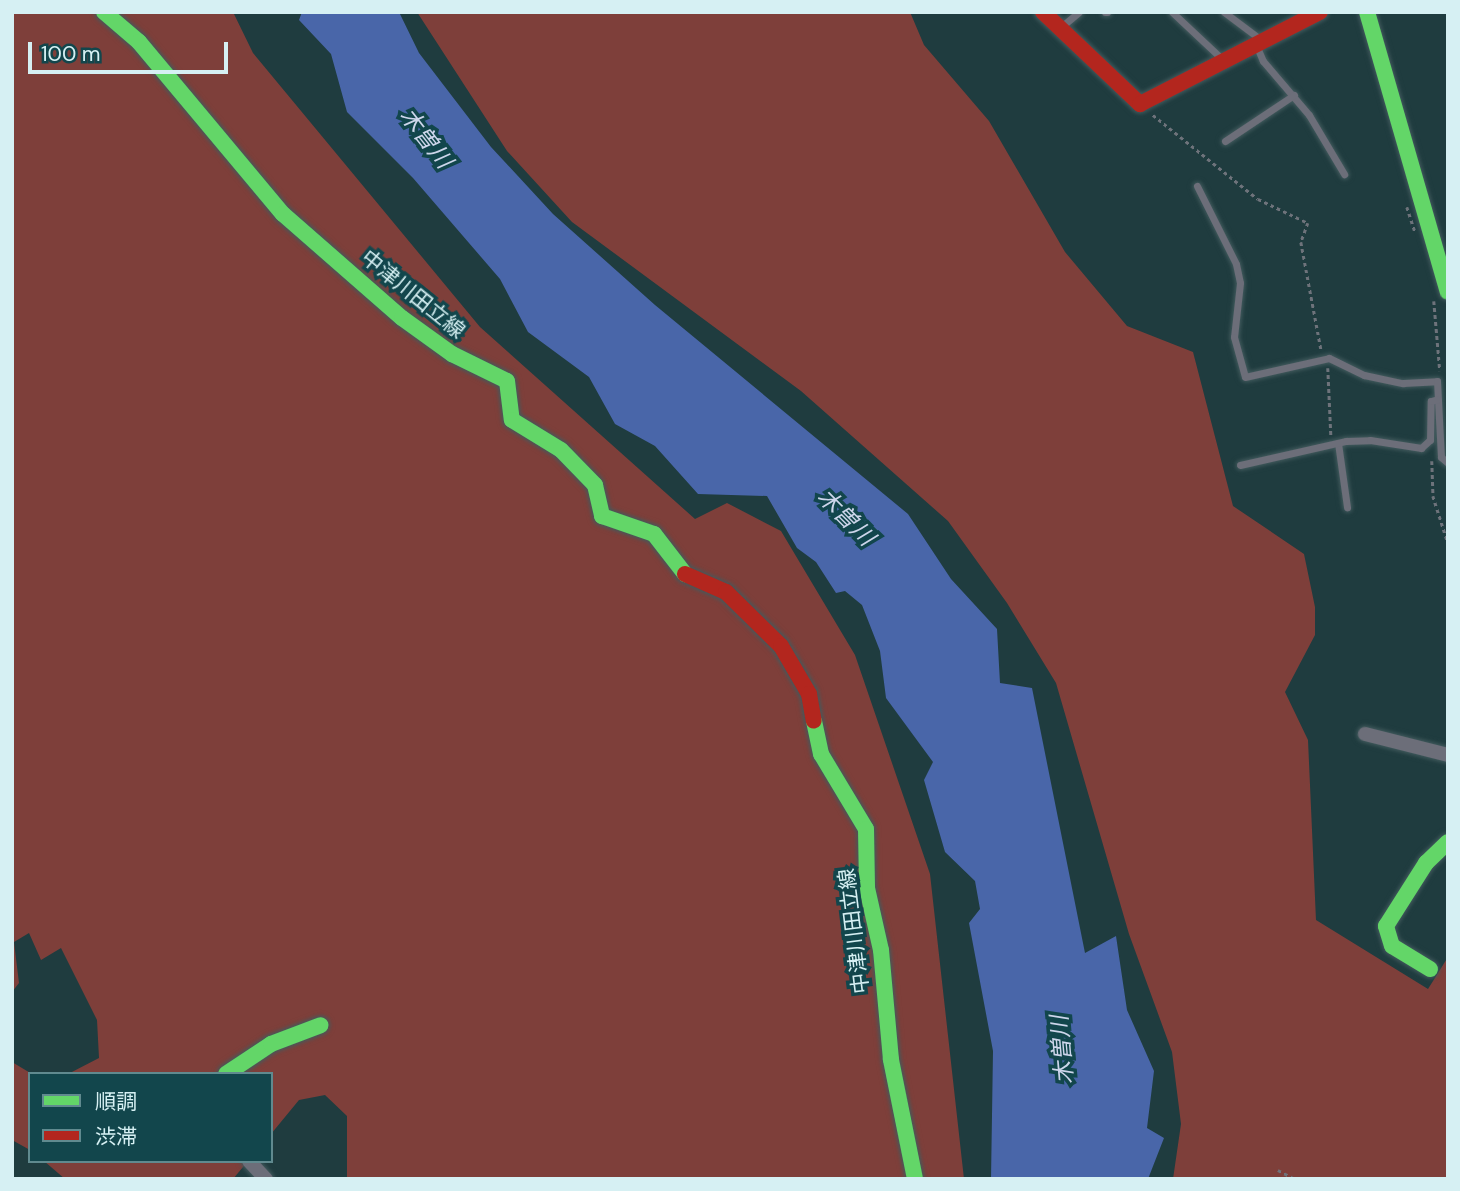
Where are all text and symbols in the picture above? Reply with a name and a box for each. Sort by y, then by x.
scale bar [32,28,231,72]
text: 100 m [41,40,101,68]
water label: 木曽川 [394,102,458,174]
street label: 中津川田立線 [356,245,470,343]
water label: 木曽川 [812,483,880,551]
street label: 中津川田立線 [834,867,874,995]
water label: 木曽川 [1045,1014,1079,1086]
legend [28,1072,273,1163]
text: 順調 [95,1088,137,1116]
text: 渋滞 [95,1123,137,1151]

